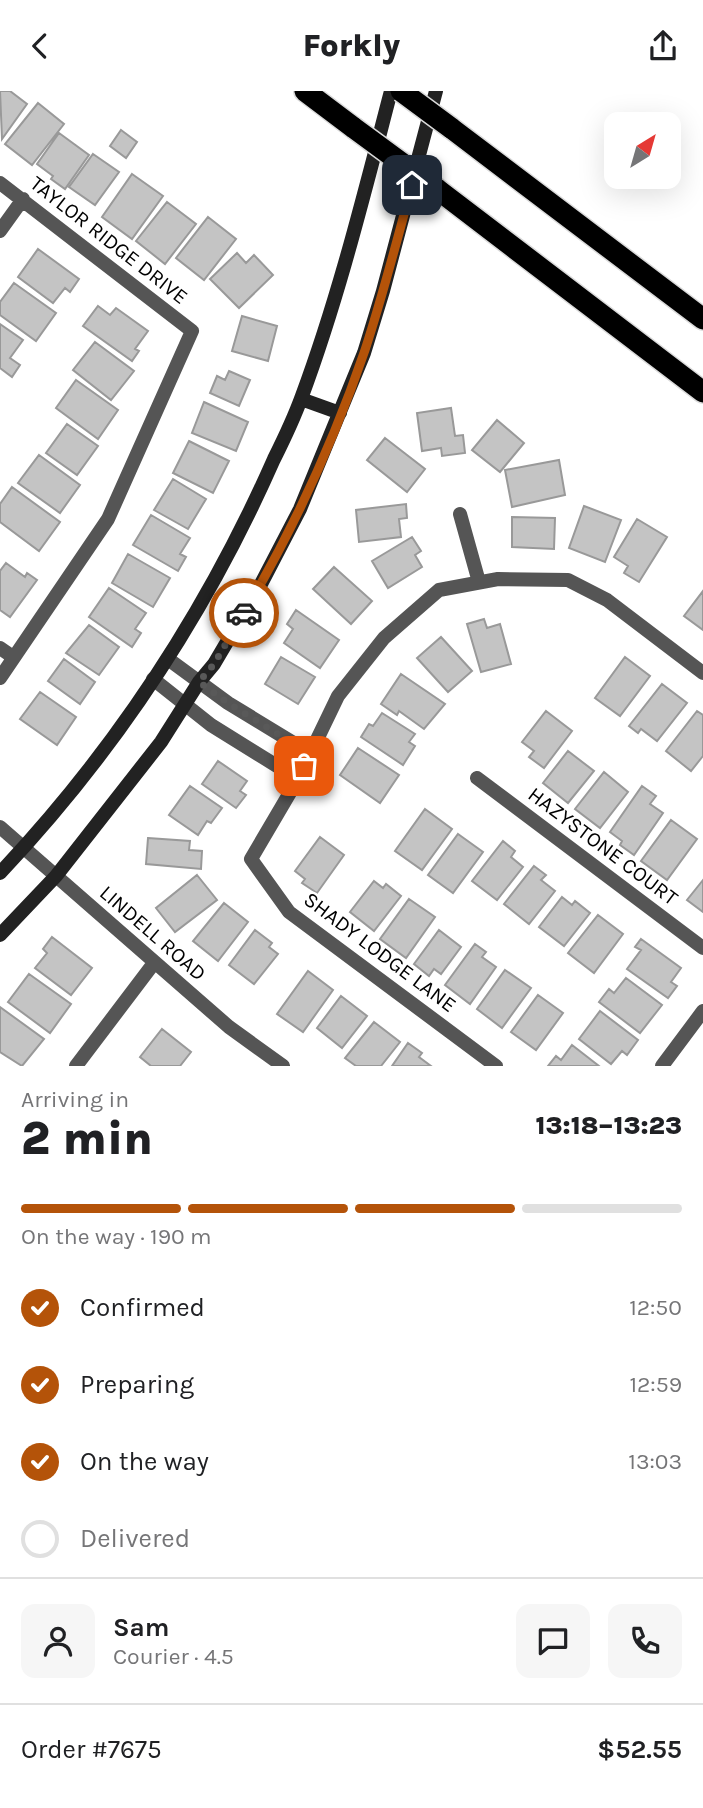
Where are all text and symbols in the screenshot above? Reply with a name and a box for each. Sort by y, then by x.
icon: back [21,27,59,65]
text: Forkly [303,27,400,64]
icon: share [644,27,682,65]
north arrow [604,112,681,189]
map controls [604,112,681,189]
pin [382,155,442,215]
icon: home [393,166,431,204]
street label: TAYLOR RIDGE DRIVE [26,171,192,309]
courier [209,578,279,648]
icon: car [225,594,263,632]
pin [274,736,334,796]
icon: bag [285,747,323,785]
street label: HAZYSTONE COURT [524,782,683,910]
street label: LINDELL ROAD [95,880,211,986]
street label: SHADY LODGE LANE [299,887,461,1017]
text: Arriving in [21,1086,129,1113]
text: 13:18–13:23 [536,1110,682,1141]
text: 2 min [21,1112,153,1166]
text: On the way · 190 m [21,1223,212,1250]
icon: check [21,1289,59,1327]
text: Confirmed [80,1292,205,1323]
text: 12:50 [629,1294,682,1321]
icon: check [21,1366,59,1404]
text: Preparing [80,1369,194,1400]
text: 12:59 [629,1371,682,1398]
icon: check [21,1443,59,1481]
text: On the way [80,1446,209,1477]
text: 13:03 [628,1448,682,1475]
text: Delivered [80,1523,190,1554]
button: person [21,1604,95,1678]
button: chat [516,1604,590,1678]
button: phone [608,1604,682,1678]
text: Sam [113,1612,169,1643]
text: Courier · 4.5 [113,1643,234,1670]
text: Order #7675 [21,1734,162,1765]
text: $52.55 [597,1734,682,1765]

